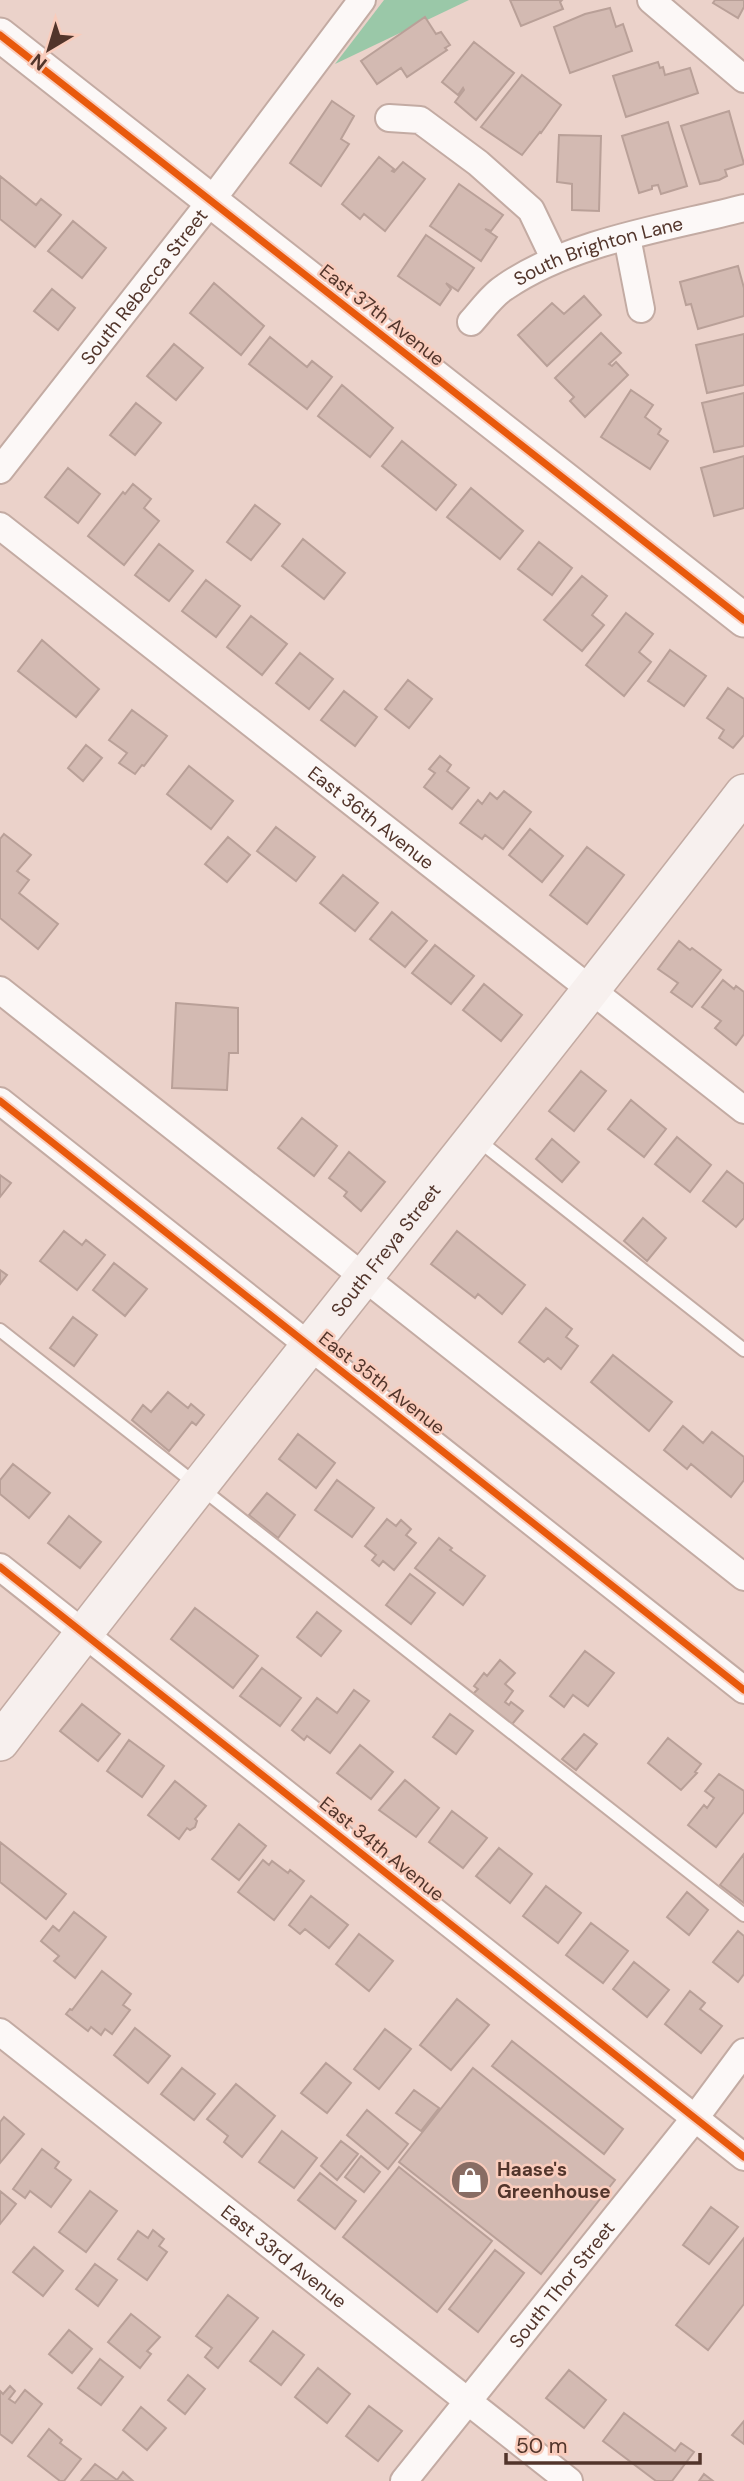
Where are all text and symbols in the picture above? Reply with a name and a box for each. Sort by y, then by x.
north arrow [14,14,84,84]
text: N [26,48,52,76]
street label: South Rebecca Street [75,203,213,370]
street label: South Brighton Lane [509,210,685,291]
street label: East 37th Avenue [315,258,449,372]
street label: East 36th Avenue [303,760,440,875]
street label: South Freya Street [325,1178,446,1322]
street label: East 35th Avenue [314,1326,450,1440]
street label: East 34th Avenue [315,1791,449,1907]
place label: Haase's Greenhouse [497,2157,611,2204]
shop icon: Haase's Greenhouse [449,2159,491,2201]
street label: East 33rd Avenue [216,2199,352,2314]
street label: South Thor Street [503,2216,620,2353]
scale bar [506,2422,700,2466]
text: 50 m [516,2432,567,2460]

